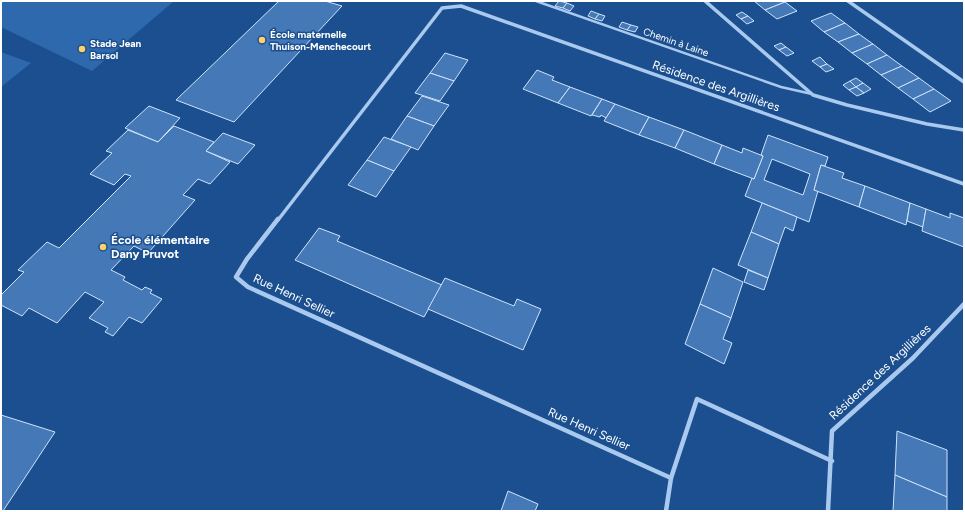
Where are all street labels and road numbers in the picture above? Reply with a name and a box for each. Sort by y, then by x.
street label: Chemin à Laine [642,25,711,59]
street label: Résidence des Argillières [651,58,782,115]
street label: Rue Henri Sellier [251,271,337,321]
street label: Résidence des Argillières [826,321,934,423]
street label: Rue Henri Sellier [546,405,632,453]

